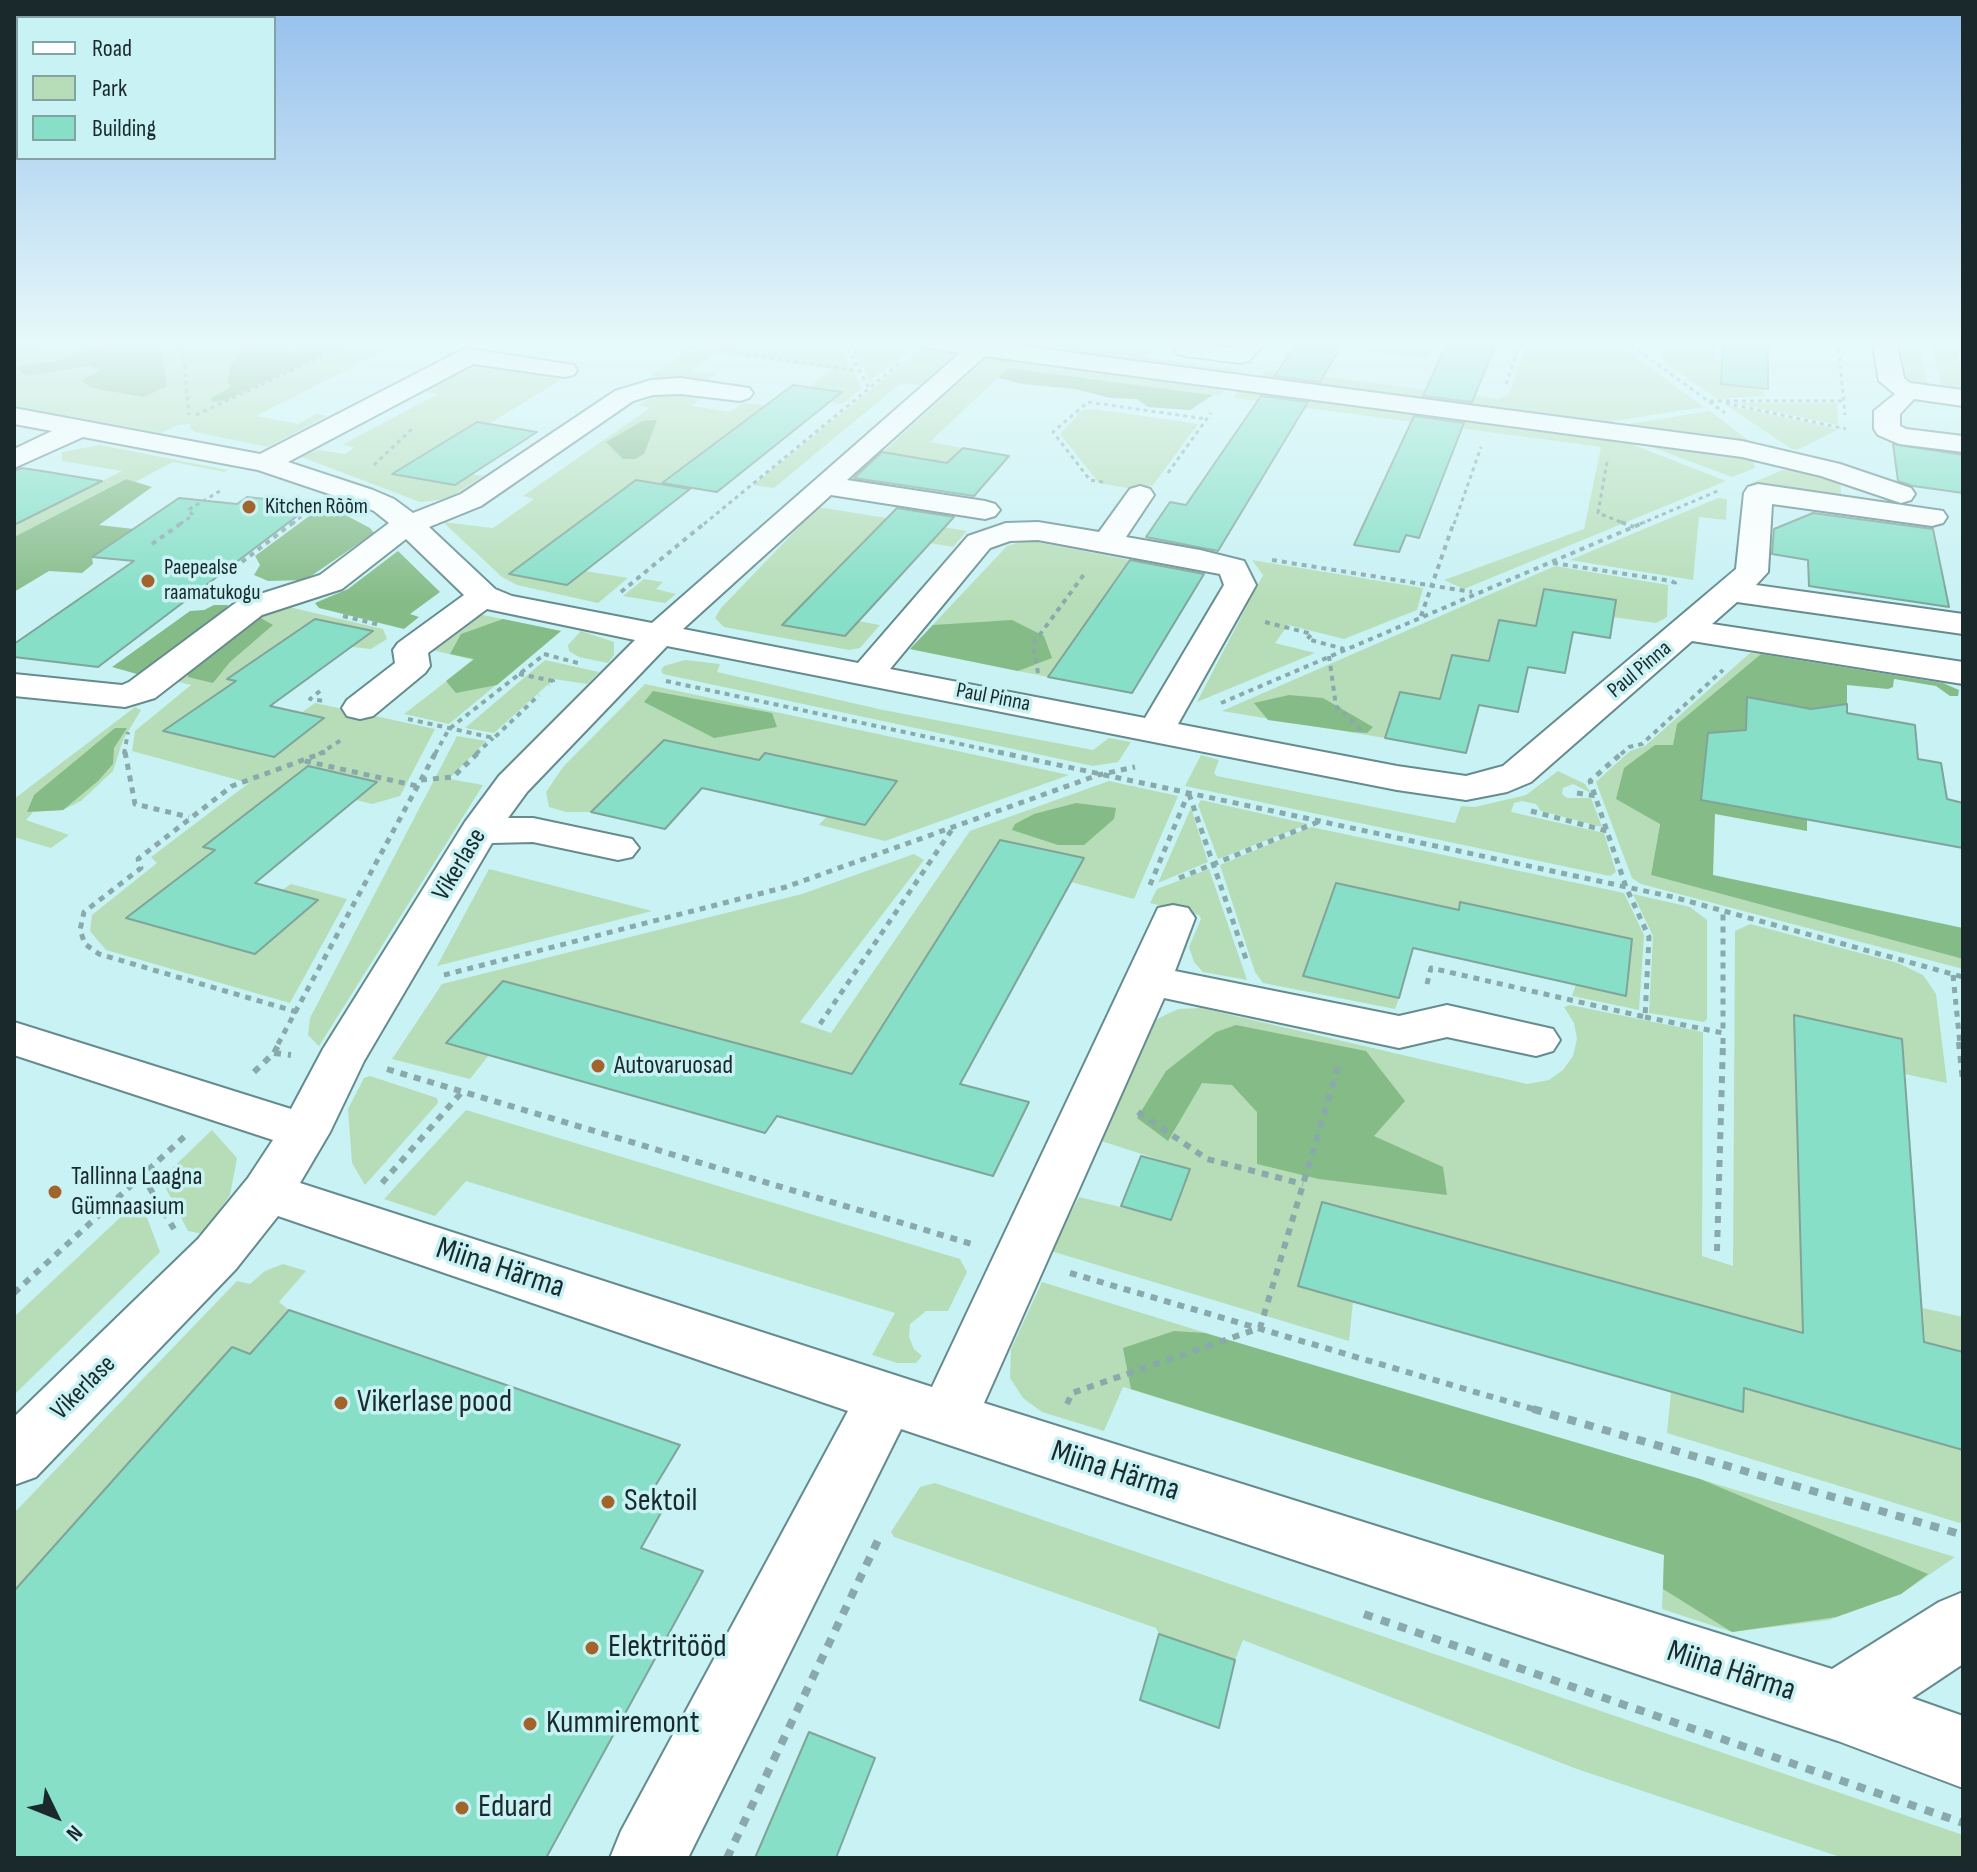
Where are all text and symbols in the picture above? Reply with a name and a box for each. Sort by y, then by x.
legend [16,16,276,160]
text: Road [92,34,132,63]
text: Park [92,74,127,103]
text: Building [92,114,156,143]
place label: Kitchen Rõõm [265,494,368,520]
marker: Kitchen Rõõm [240,498,258,516]
place label: Paepealse raamatukogu [164,555,260,606]
marker: Paepealse raamatukogu [139,572,157,590]
street label: Paul Pinna [1603,636,1677,704]
street label: Paul Pinna [954,678,1032,718]
street label: Vikerlase [426,823,494,907]
place label: Autovaruosad [614,1050,733,1082]
marker: Autovaruosad [589,1057,607,1075]
place label: Tallinna Laagna Gümnaasium [71,1161,202,1222]
marker: Tallinna Laagna Gümnaasium [46,1183,64,1201]
street label: Miina Härma [431,1230,569,1308]
street label: Vikerlase [45,1349,123,1427]
place label: Vikerlase pood [357,1384,512,1422]
marker: Vikerlase pood [332,1394,350,1412]
street label: Miina Härma [1046,1433,1184,1511]
place label: Sektoil [624,1483,698,1521]
marker: Sektoil [599,1493,617,1511]
place label: Elektritööd [608,1629,727,1667]
street label: Miina Härma [1662,1633,1800,1711]
marker: Elektritööd [583,1639,601,1657]
place label: Kummiremont [546,1705,700,1743]
marker: Kummiremont [521,1715,539,1733]
north arrow [16,1776,96,1856]
place label: Eduard [478,1789,552,1827]
marker: Eduard [453,1799,471,1817]
text: N [60,1819,88,1846]

